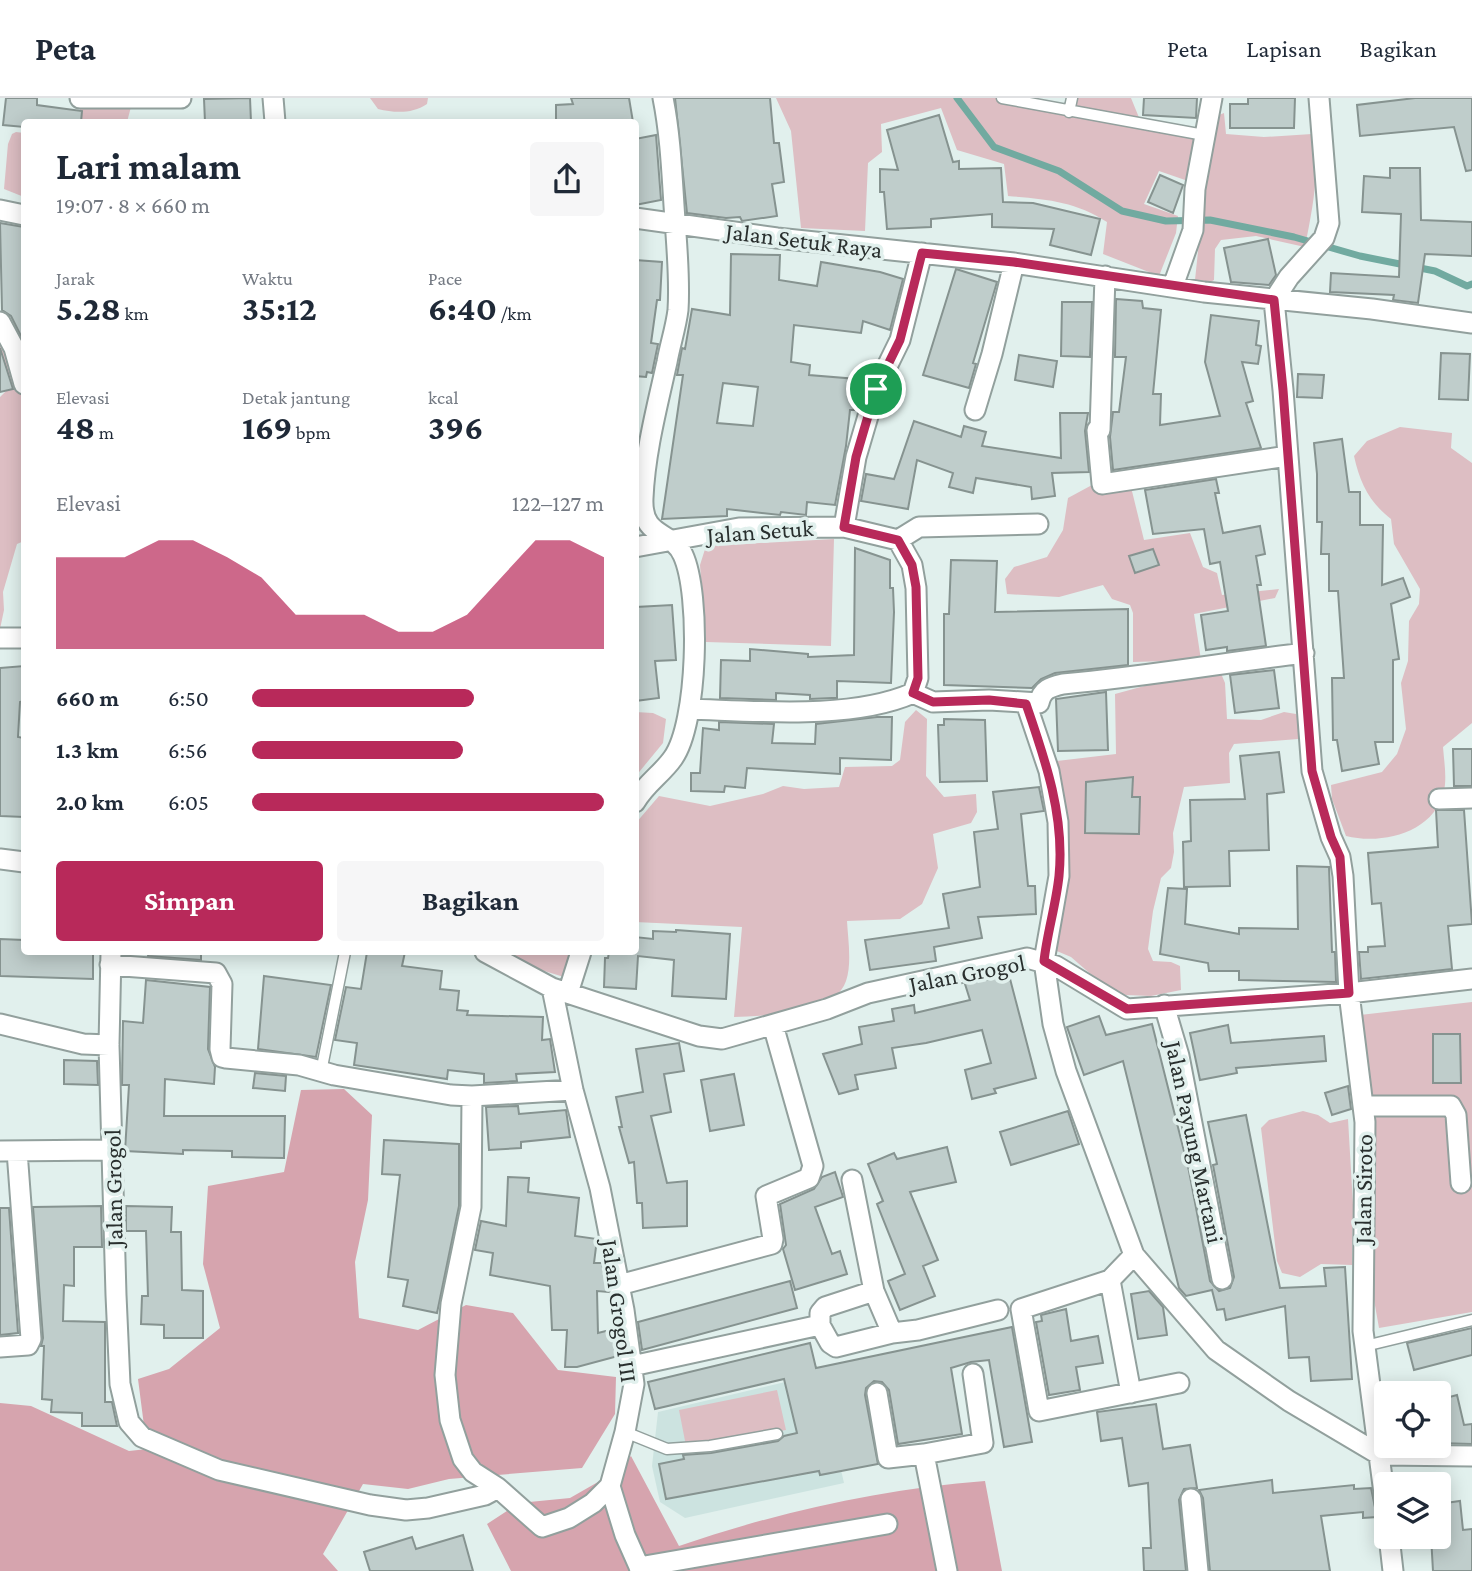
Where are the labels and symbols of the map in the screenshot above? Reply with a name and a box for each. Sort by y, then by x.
street label: Jalan Setuk Raya [722,217,884,263]
pin [846,359,906,419]
street label: Jalan Setuk [704,514,815,548]
street label: Jalan Grogol [905,949,1027,998]
street label: Jalan Payung Martani [1160,1036,1230,1246]
street label: Jalan Grogol [98,1129,128,1249]
street label: Jalan Siroto [1349,1134,1377,1246]
street label: Jalan Grogol III [596,1236,643,1384]

